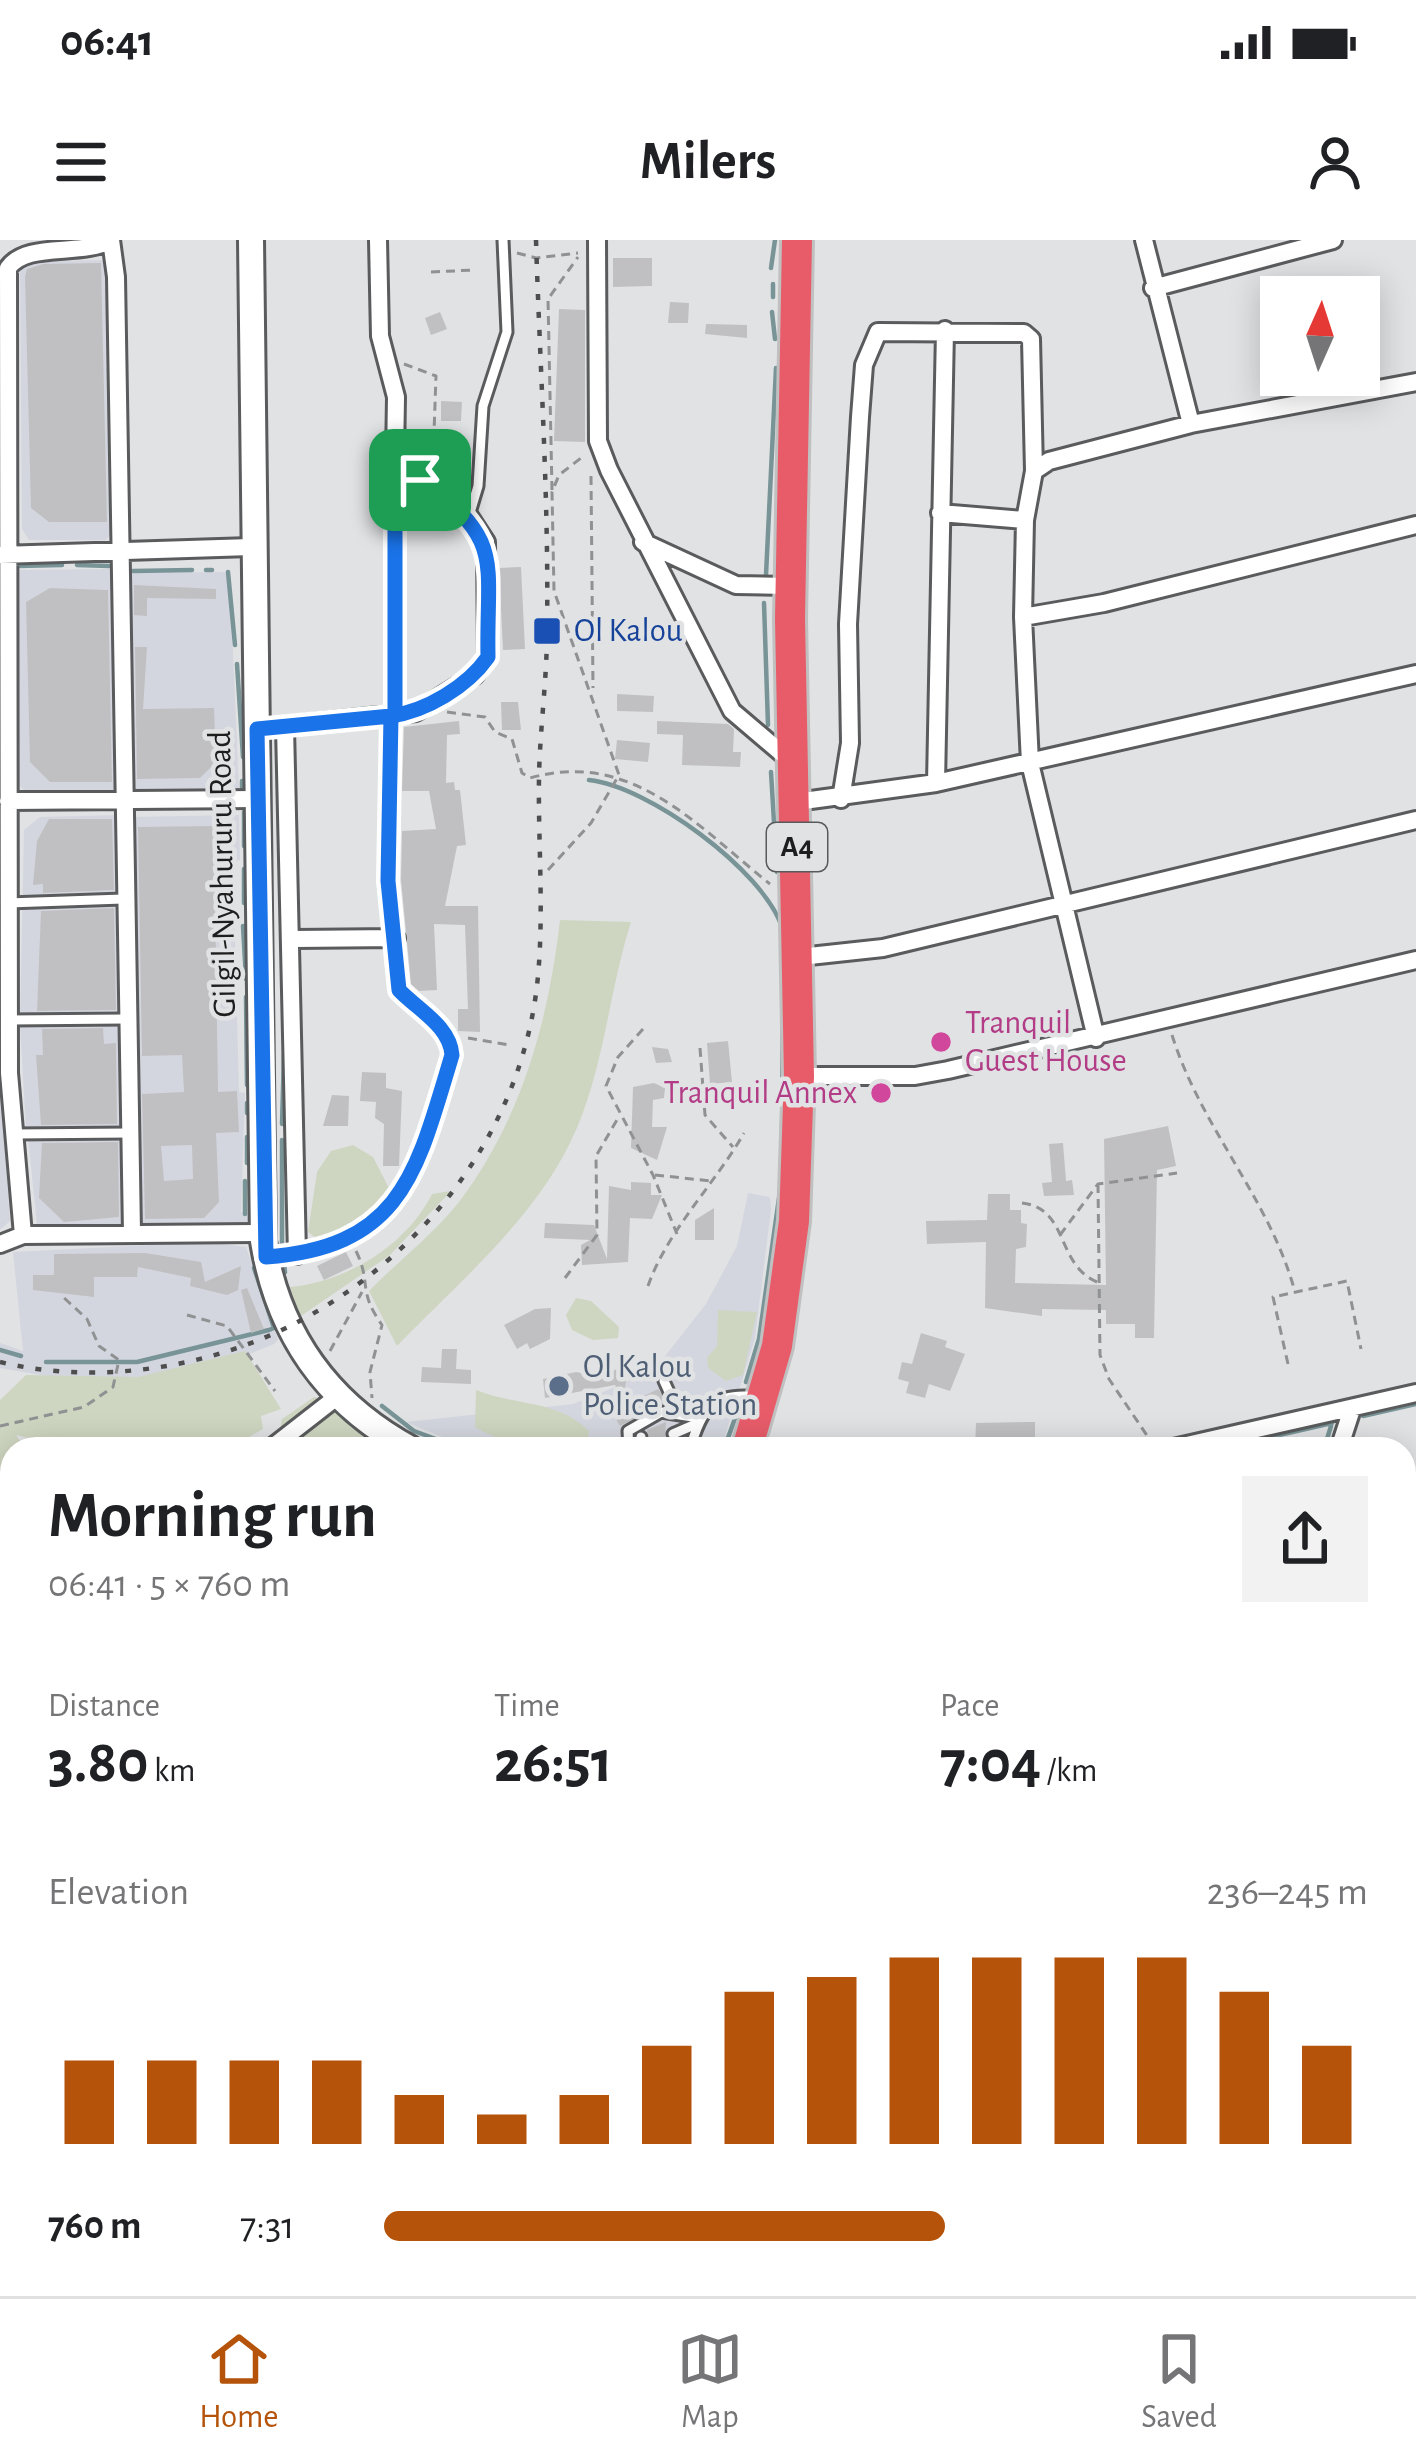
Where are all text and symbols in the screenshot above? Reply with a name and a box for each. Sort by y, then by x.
text: 06:41 [60,19,154,64]
icon: menu [48,129,114,195]
icon: person [1302,129,1368,195]
text: Milers [640,135,776,189]
north arrow [1260,276,1380,396]
map controls [1260,276,1380,396]
pin [369,429,471,531]
icon: arrive [387,447,453,513]
marker: Ol Kalou [531,615,563,647]
place label: Ol Kalou [574,615,683,648]
street label: Gilgil-Nyahururu Road [204,730,242,1018]
road number: A4 [767,823,827,871]
place label: Tranquil Guest House [965,1007,1127,1078]
marker: Tranquil Guest House [928,1029,954,1055]
place label: Tranquil Annex [663,1077,857,1110]
marker: Tranquil Annex [868,1080,894,1106]
place label: Ol Kalou Police Station [583,1351,757,1422]
marker: Ol Kalou Police Station [546,1373,572,1399]
button: share [1242,1476,1368,1602]
text: Morning run [48,1483,377,1549]
text: 06:41 · 5 × 760 m [48,1565,291,1604]
text: Distance [48,1690,160,1723]
text: Time [494,1690,560,1723]
text: Pace [940,1690,999,1723]
text: 3.80 [48,1733,148,1793]
text: 26:51 [494,1733,613,1793]
text: 7:04 [940,1733,1041,1793]
text: km [148,1755,195,1788]
text: /km [1041,1755,1097,1788]
text: Elevation [48,1873,189,1912]
text: 236–245 m [1207,1873,1368,1912]
text: 760 m [48,2207,141,2246]
text: 7:31 [240,2207,295,2246]
tab: Home [199,2326,279,2438]
tab: Map [677,2326,743,2438]
tab: Saved [1141,2326,1217,2438]

